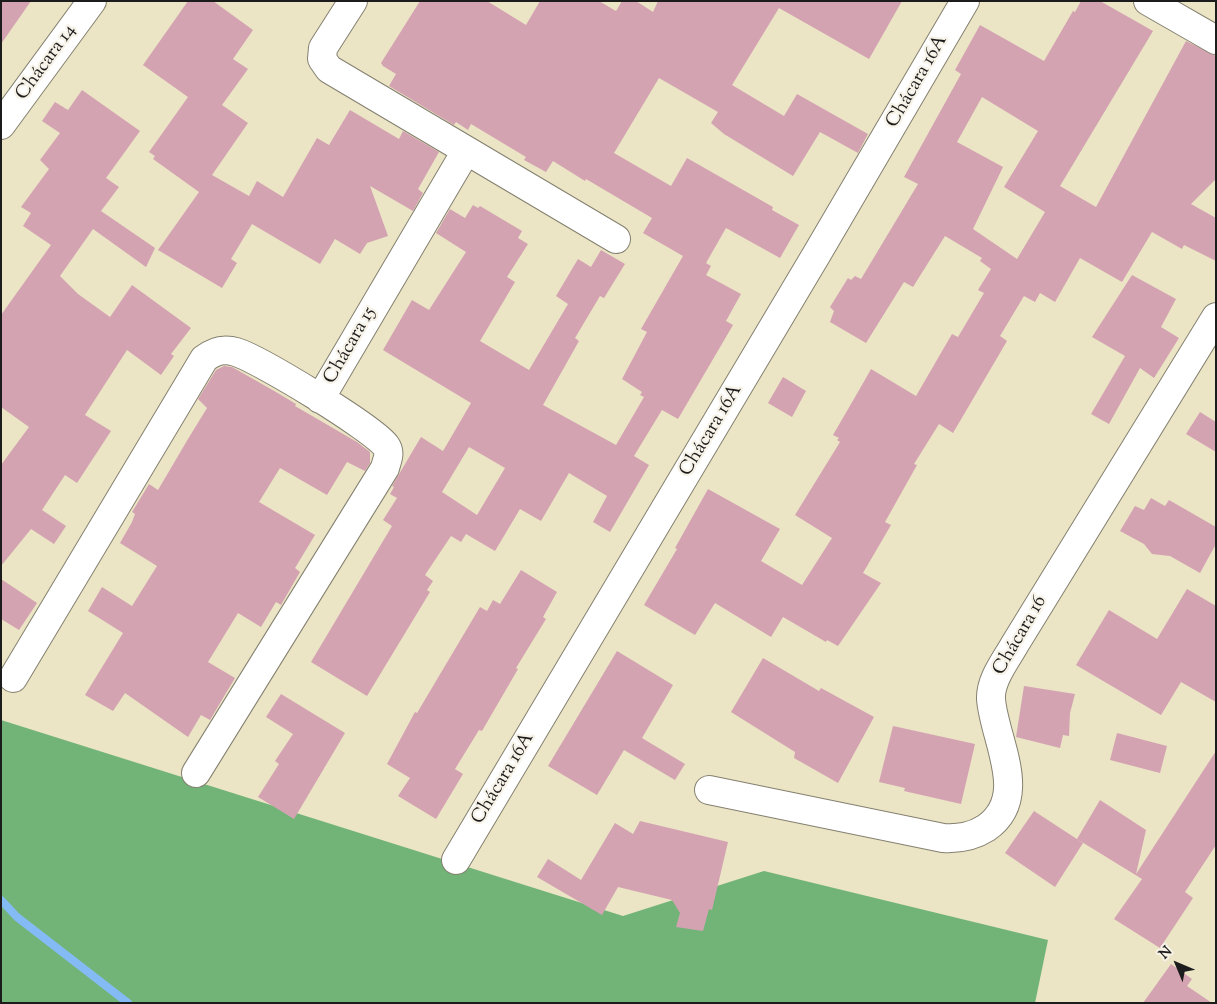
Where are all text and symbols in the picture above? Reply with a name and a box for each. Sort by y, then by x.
street label: Chácara 14 [12,21,82,105]
street label: Chácara 16A [882,32,954,132]
street label: Chácara 15 [320,304,382,388]
street label: Chácara 16A [676,381,748,481]
street label: Chácara 16 [989,592,1053,680]
street label: Chácara 16A [468,729,540,829]
north arrow [1152,939,1202,989]
text: N [1155,942,1177,964]

